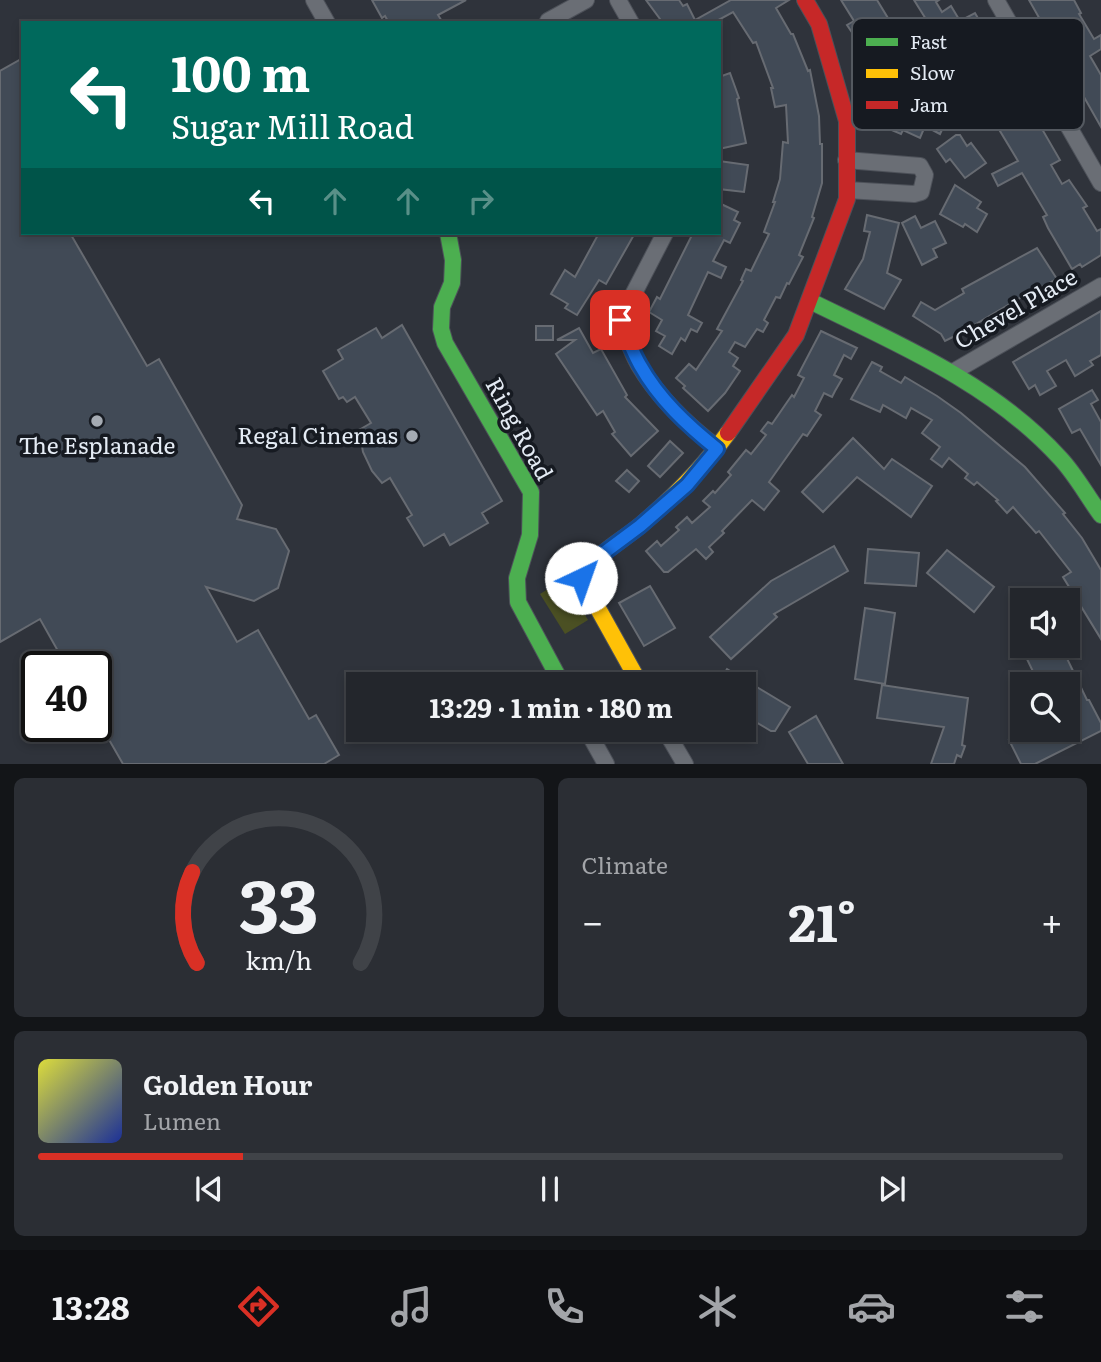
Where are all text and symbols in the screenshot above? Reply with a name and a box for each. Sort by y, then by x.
legend [852,18,1084,130]
text: Fast [910,27,947,55]
text: 100 m [171,34,310,107]
icon: left [56,49,147,140]
text: Slow [910,58,955,86]
text: Jam [910,90,948,118]
text: Sugar Mill Road [171,101,414,149]
icon: left [243,182,281,220]
icon: ahead [316,182,354,220]
icon: ahead [389,182,427,220]
icon: right [462,182,500,220]
street label: Chevel Place [947,258,1083,356]
pin [590,290,650,350]
icon: arrive [601,301,639,339]
street label: Ring Road [479,370,563,486]
marker: The Esplanade [89,413,105,429]
place label: Regal Cinemas [237,417,398,451]
place label: The Esplanade [19,427,175,461]
marker: Regal Cinemas [404,428,420,444]
position arrow [544,541,618,615]
map controls [1010,588,1080,742]
button: sound [1010,588,1080,658]
speed limit sign: 40 [21,651,112,742]
button: search [1010,672,1080,742]
text: 13:29 · 1 min · 180 m [429,687,673,726]
text: Climate [582,847,668,881]
text: 33 [239,848,319,956]
text: 21° [788,881,856,958]
text: − [582,891,604,948]
text: + [1041,891,1063,948]
text: km/h [245,941,312,978]
text: Golden Hour [143,1064,312,1103]
text: Lumen [143,1103,221,1137]
icon: previous [190,1170,228,1208]
icon: pause [531,1170,569,1208]
icon: next [873,1170,911,1208]
text: 13:28 [52,1282,130,1330]
icon: directions [234,1282,283,1331]
icon: music [387,1282,436,1331]
icon: phone [540,1282,589,1331]
icon: climate [693,1282,742,1331]
icon: car [847,1282,896,1331]
icon: filters [1000,1282,1049,1331]

